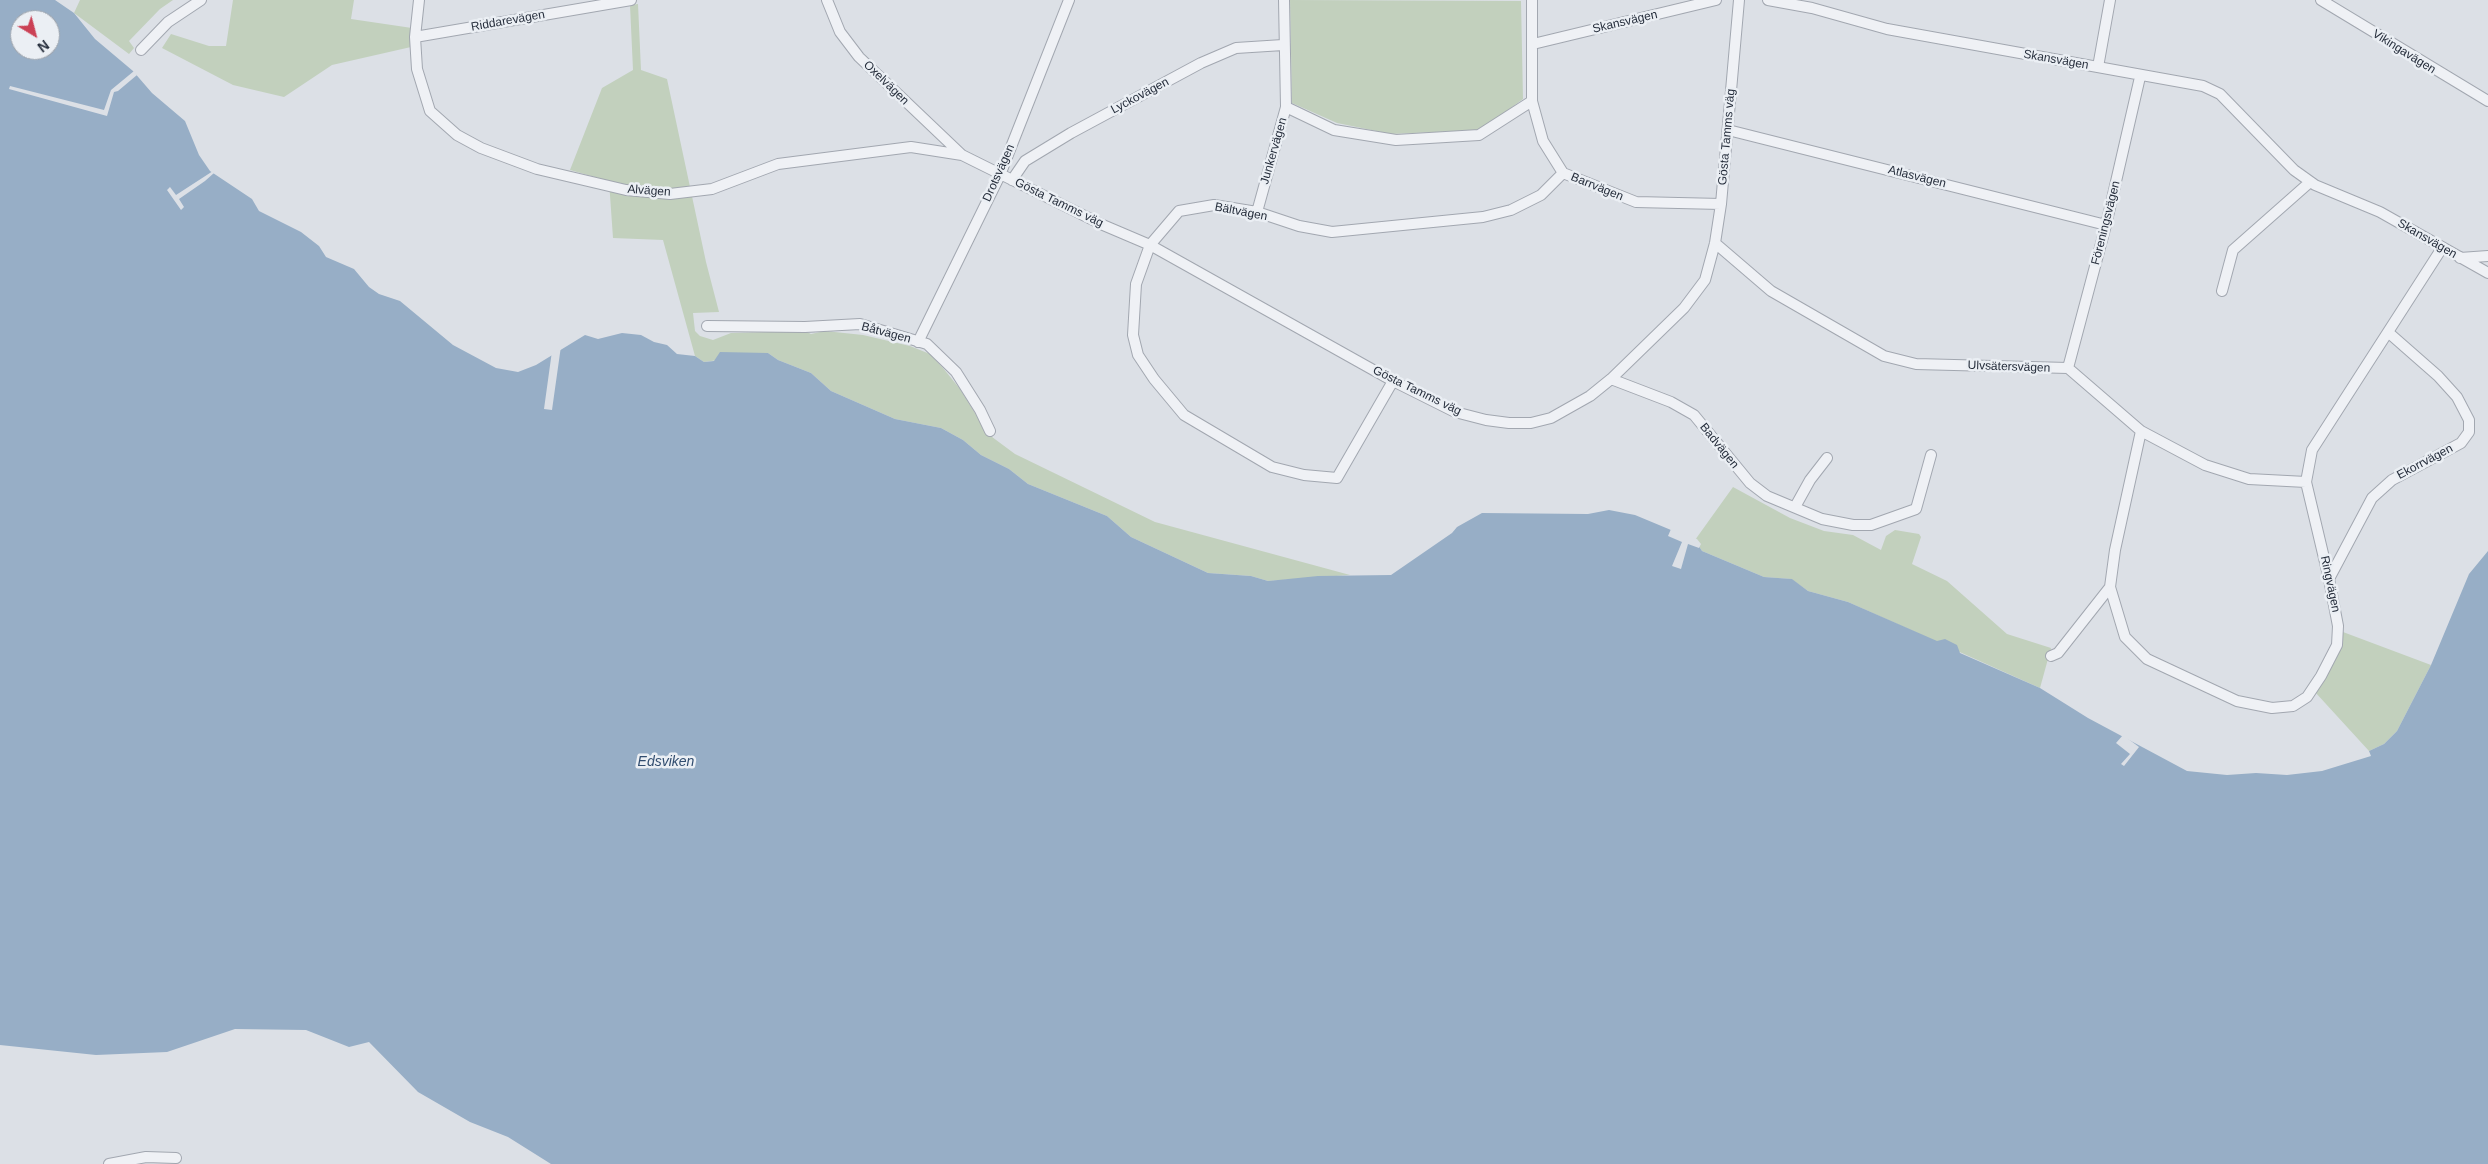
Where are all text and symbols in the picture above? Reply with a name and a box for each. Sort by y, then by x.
street label: Riddarevägen [470,7,546,35]
street label: Skansvägen [1591,8,1659,36]
north arrow [10,10,60,60]
street label: Vikingavägen [2370,27,2438,77]
text: N [35,37,52,56]
street label: Skansvägen [2022,47,2090,73]
street label: Oxelvägen [860,58,912,108]
street label: Lyckovägen [1109,75,1171,117]
street label: Gösta Tamms väg [1716,88,1738,186]
street label: Junkervägen [1258,116,1290,186]
street label: Drotsvägen [980,142,1018,204]
street label: Atlasvägen [1886,163,1948,191]
street label: Barrvägen [1569,170,1625,204]
street label: Gösta Tamms väg [1012,175,1106,231]
street label: Föreningsvägen [2089,180,2123,266]
street label: Alvägen [627,182,671,200]
street label: Bältvägen [1213,200,1269,224]
street label: Skansvägen [2395,216,2459,262]
street label: Båtvägen [860,319,912,347]
street label: Ulvsätersvägen [1967,358,2051,376]
street label: Gösta Tamms väg [1370,363,1464,419]
street label: Badvägen [1696,420,1742,472]
street label: Ekorrvägen [2395,441,2455,483]
street label: Ringvägen [2317,554,2343,614]
water label: Edsviken [638,754,694,770]

